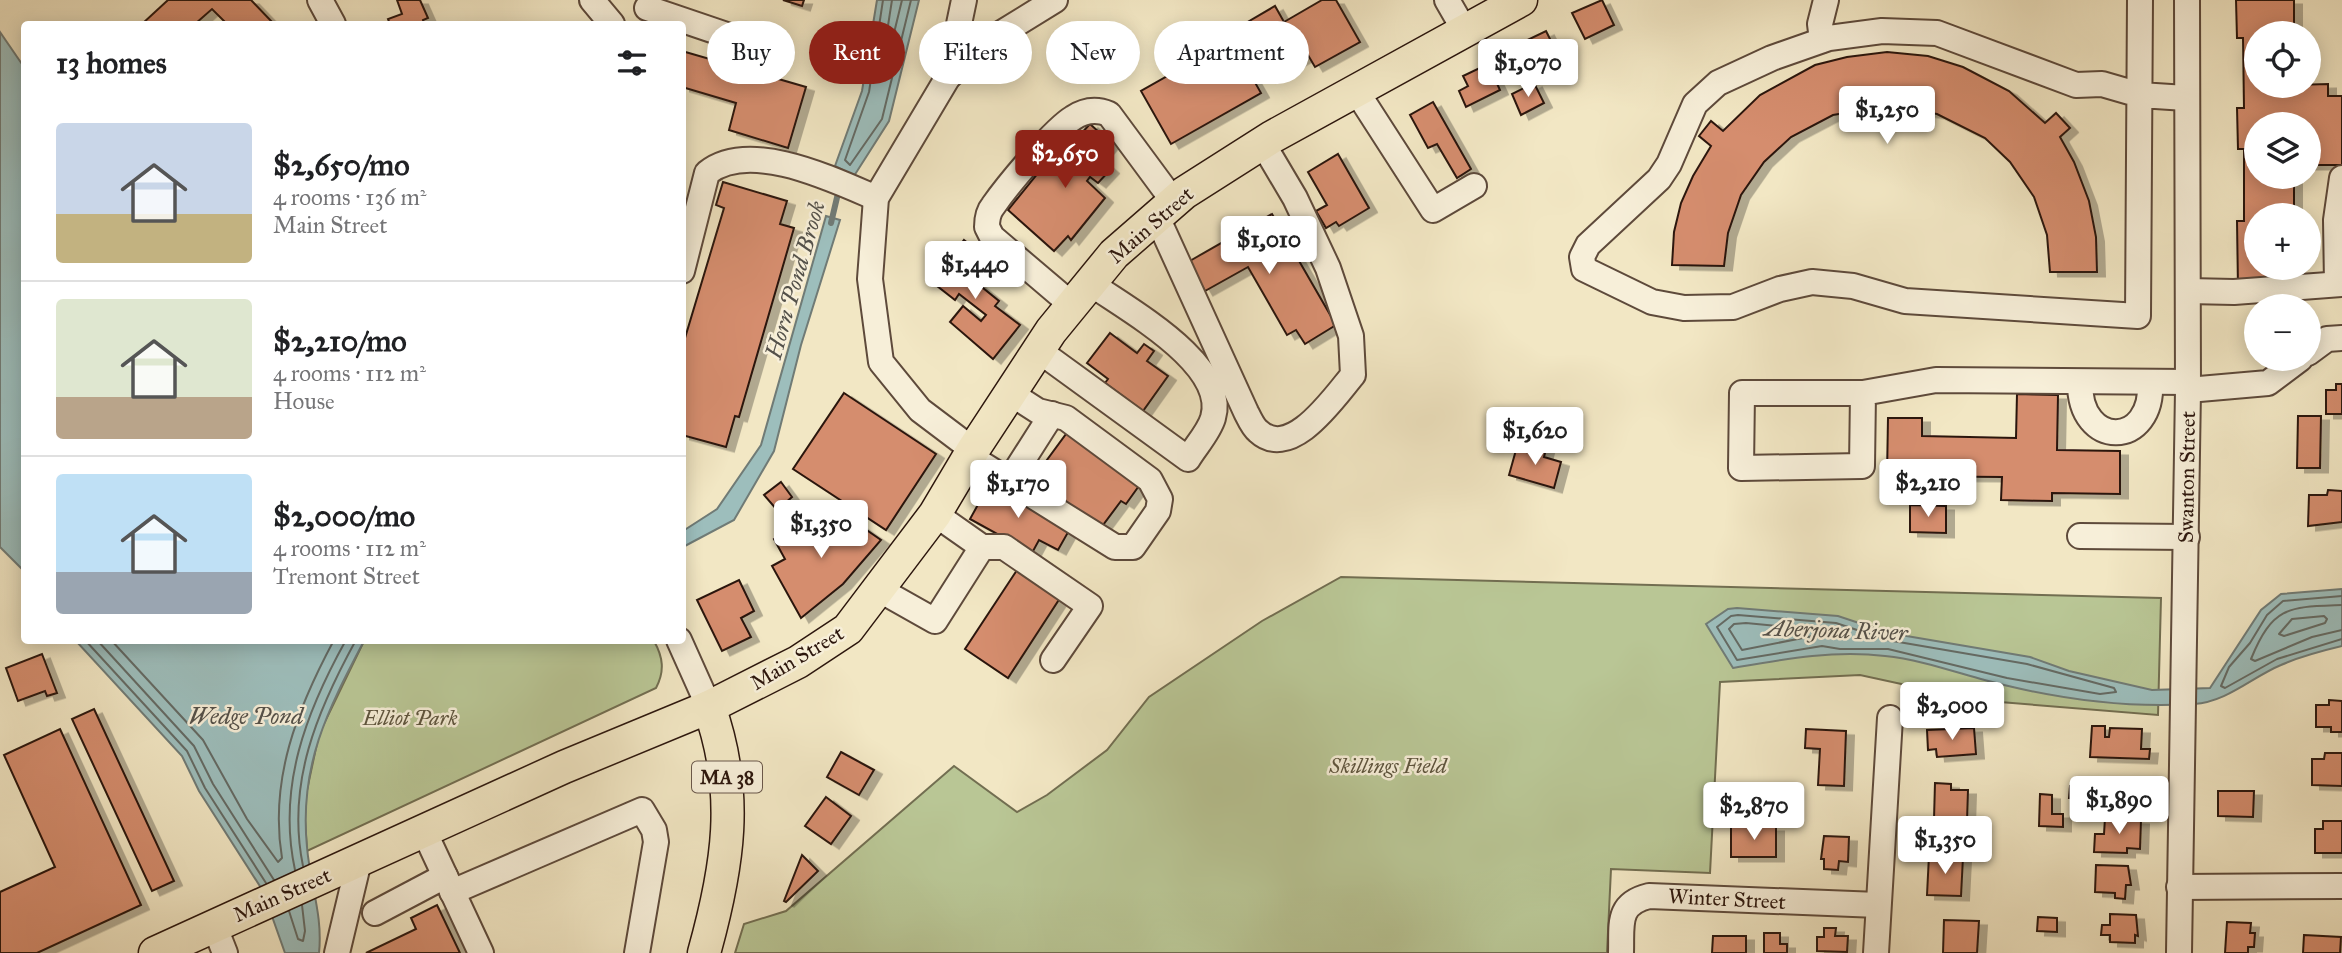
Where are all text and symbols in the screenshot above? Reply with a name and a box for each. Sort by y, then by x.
chip: Buy [707,21,795,84]
chip: Rent [809,21,905,84]
chip: Filters [919,21,1032,84]
chip: New [1046,21,1140,84]
chip: Apartment [1154,21,1309,84]
map controls [2244,21,2321,371]
button: locate [2244,21,2321,98]
pin: $1,070 [1471,40,1585,99]
icon: filters [613,44,651,82]
text: 13 homes [56,45,167,81]
text: $1,070 [1494,48,1562,76]
pin: $1,250 [1830,86,1944,146]
text: $1,250 [1855,95,1919,123]
button: layers [2244,112,2321,189]
pin: $2,650 [1008,130,1122,190]
text: $2,650 [1031,139,1099,167]
text: $2,650/mo [273,147,409,183]
icon: home [112,151,196,235]
street label: Main Street [1103,181,1199,269]
text: 4 rooms · 136 m² [273,183,426,211]
water label: Horn Pond Brook [759,198,831,363]
button: + [2244,203,2321,280]
text: Main Street [273,211,387,239]
pin: $1,010 [1212,216,1326,276]
text: $1,010 [1237,225,1301,253]
pin: $1,440 [918,242,1032,301]
text: $1,440 [941,250,1009,278]
button: − [2244,294,2321,371]
text: $2,210/mo [273,323,407,359]
icon: home [112,327,196,411]
text: 4 rooms · 112 m² [273,359,426,387]
text: House [273,387,335,415]
pin: $1,620 [1478,407,1592,467]
street label: Swanton Street [2173,410,2201,543]
text: $1,620 [1502,416,1568,444]
pin: $2,210 [1871,460,1985,519]
pin: $1,170 [961,461,1075,520]
text: $2,210 [1895,468,1961,496]
text: $1,170 [986,469,1050,497]
text: $2,000/mo [273,498,415,534]
pin: $1,350 [764,500,878,560]
icon: home [112,502,196,586]
text: $1,350 [790,509,852,537]
text: 4 rooms · 112 m² [273,534,426,562]
text: Tremont Street [273,562,420,590]
water label: Aberjona River [1762,613,1909,647]
street label: Main Street [746,620,849,696]
pin: $2,000 [1895,682,2009,742]
text: $2,000 [1916,691,1988,719]
water label: Wedge Pond [189,702,305,730]
park label: Elliot Park [361,705,458,731]
park label: Skillings Field [1328,753,1449,779]
road number: MA 38 [692,762,762,792]
pin: $1,890 [2062,776,2176,836]
pin: $2,870 [1697,782,1811,842]
text: $1,890 [2086,785,2152,813]
text: $2,870 [1719,791,1789,819]
pin: $1,350 [1888,816,2002,876]
text: $1,350 [1914,825,1976,853]
street label: Main Street [229,862,335,928]
street label: Winter Street [1668,883,1787,915]

